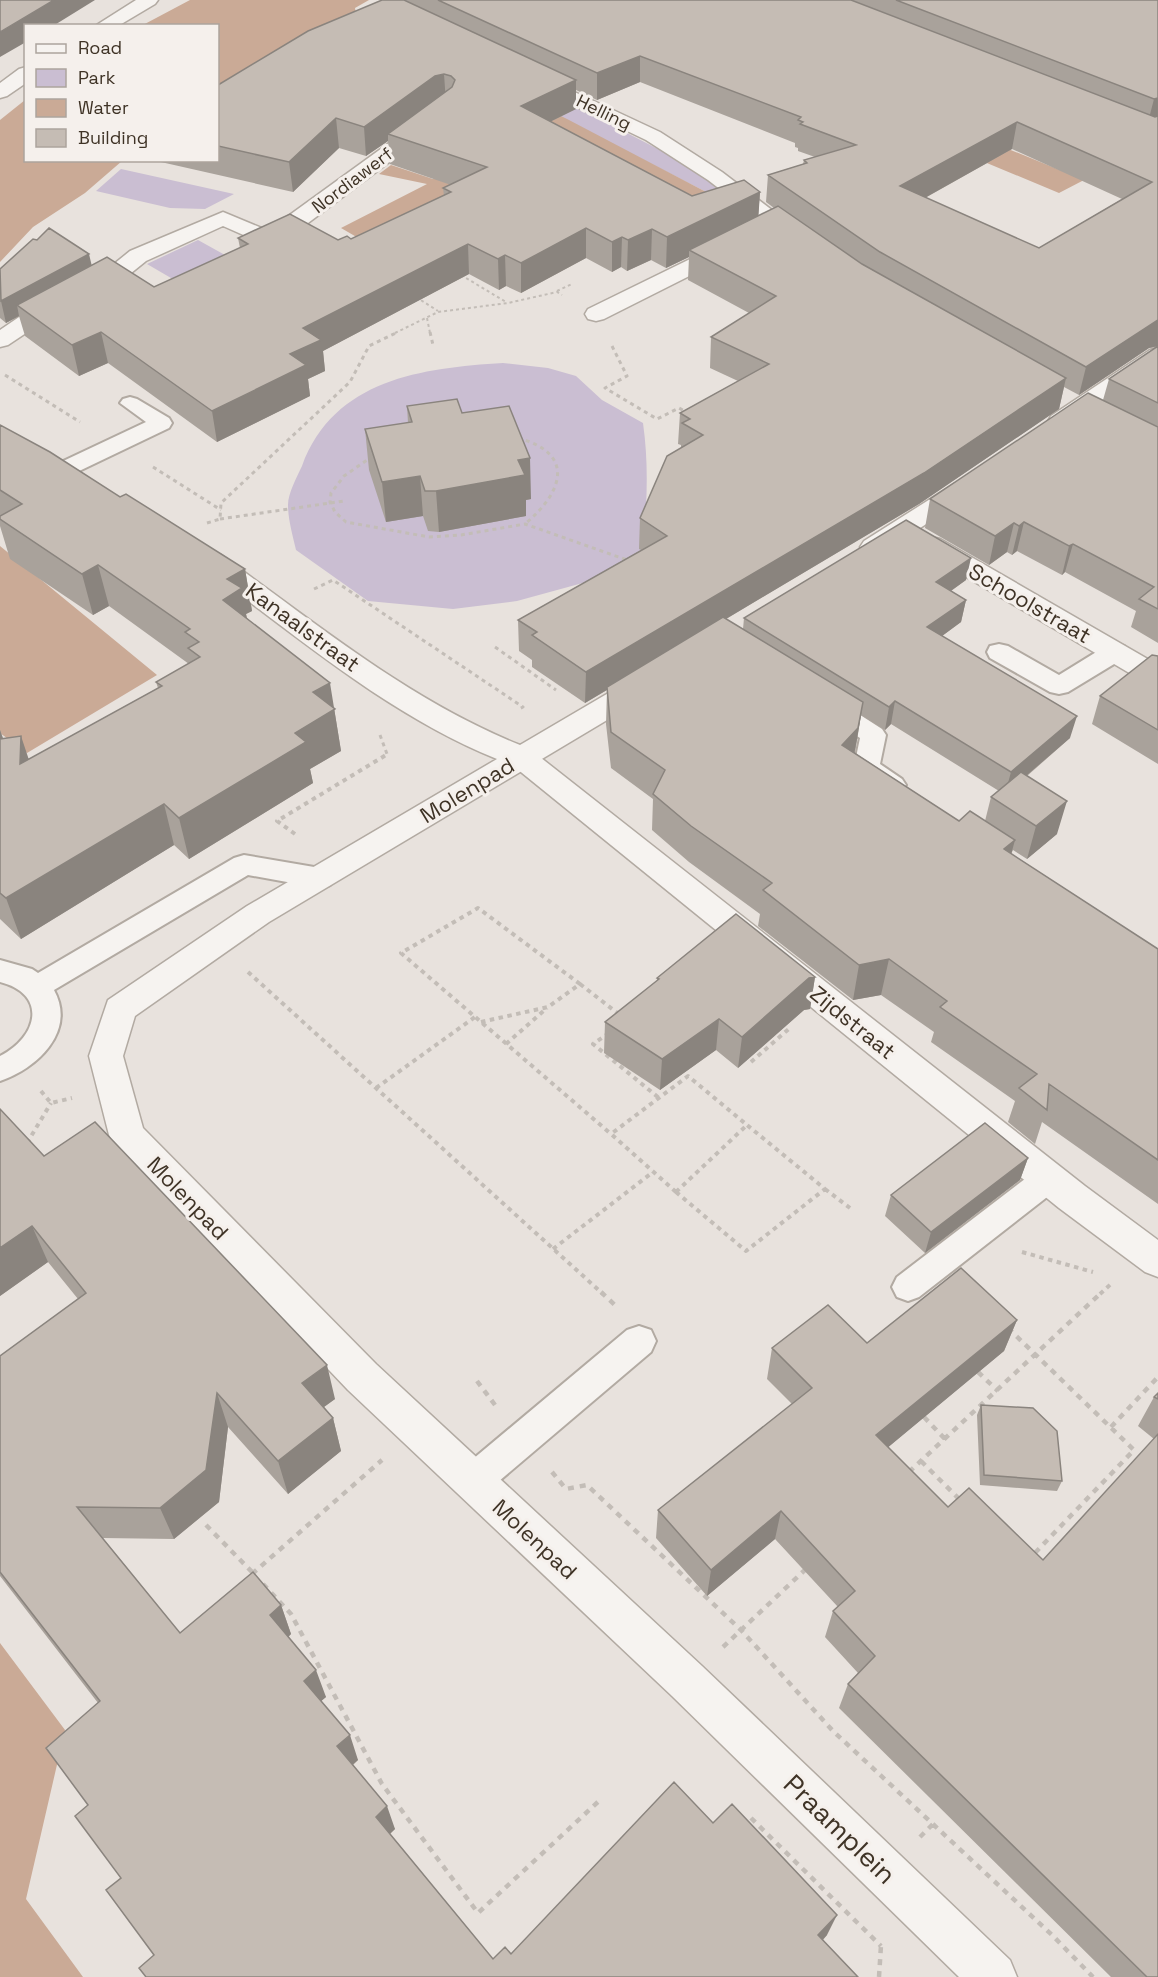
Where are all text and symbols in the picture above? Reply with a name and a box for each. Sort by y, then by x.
legend [24,24,219,162]
text: Road [78,36,122,59]
text: Park [78,66,116,89]
street label: Helling [573,89,635,135]
text: Water [78,96,129,119]
text: Building [78,126,148,149]
street label: Nordiawerf [307,142,397,218]
street label: Schoolstraat [964,557,1096,649]
street label: Kanaalstraat [240,576,366,678]
street label: Molenpad [415,751,519,829]
street label: Zijdstraat [805,979,901,1065]
street label: Molenpad [141,1150,235,1246]
street label: Molenpad [487,1493,583,1585]
street label: Praamplein [776,1767,904,1891]

